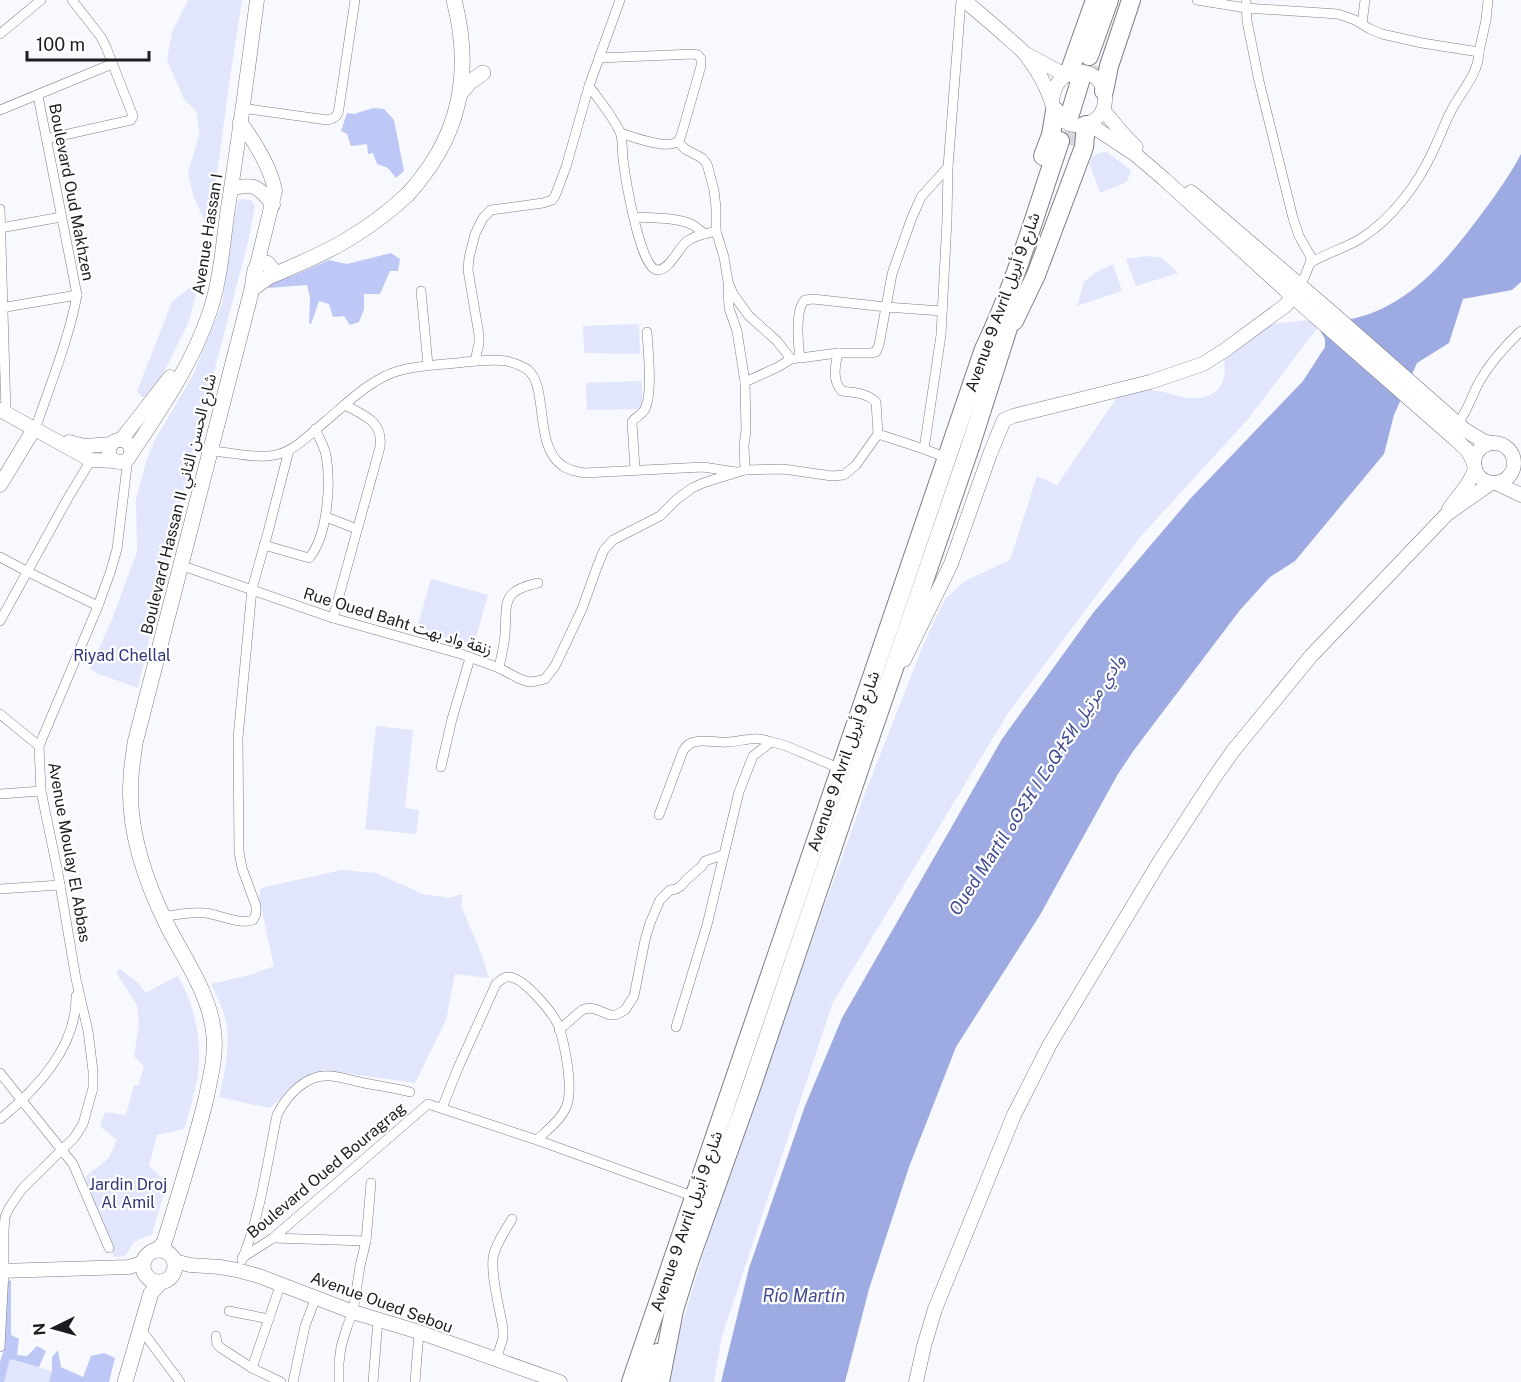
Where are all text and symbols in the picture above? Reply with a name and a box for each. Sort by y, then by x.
scale bar [27,24,148,62]
text: 100 m [36,34,85,55]
street label: Boulevard Oud Makhzen [45,102,98,282]
street label: Avenue Hassan I [189,172,226,296]
street label: Avenue 9 Avril شارع 9 أبريل [961,210,1047,395]
street label: Boulevard Hassan II شارع الحسن الثاني [137,372,223,637]
street label: Rue Oued Baht زنقة واد بهت [301,584,495,659]
park label: Riyad Chellal [73,646,171,665]
water label: Oued Martil ⴰⵙⵉⴼ ⵏ ⵎⴰⵕⵜⵉⵍ وادي مرتيل [944,651,1132,921]
street label: Avenue 9 Avril شارع 9 أبريل [804,668,886,855]
street label: Avenue Moulay El Abbas [44,761,95,944]
street label: Boulevard Oued Bouragrag [243,1098,409,1242]
street label: Avenue 9 Avril شارع 9 أبريل [647,1128,729,1315]
park label: Jardin Droj Al Amil [89,1175,167,1212]
street label: Avenue Oued Sebou [308,1268,456,1337]
water label: Río Martín [763,1285,845,1306]
north arrow [24,1298,84,1358]
text: N [30,1322,50,1336]

